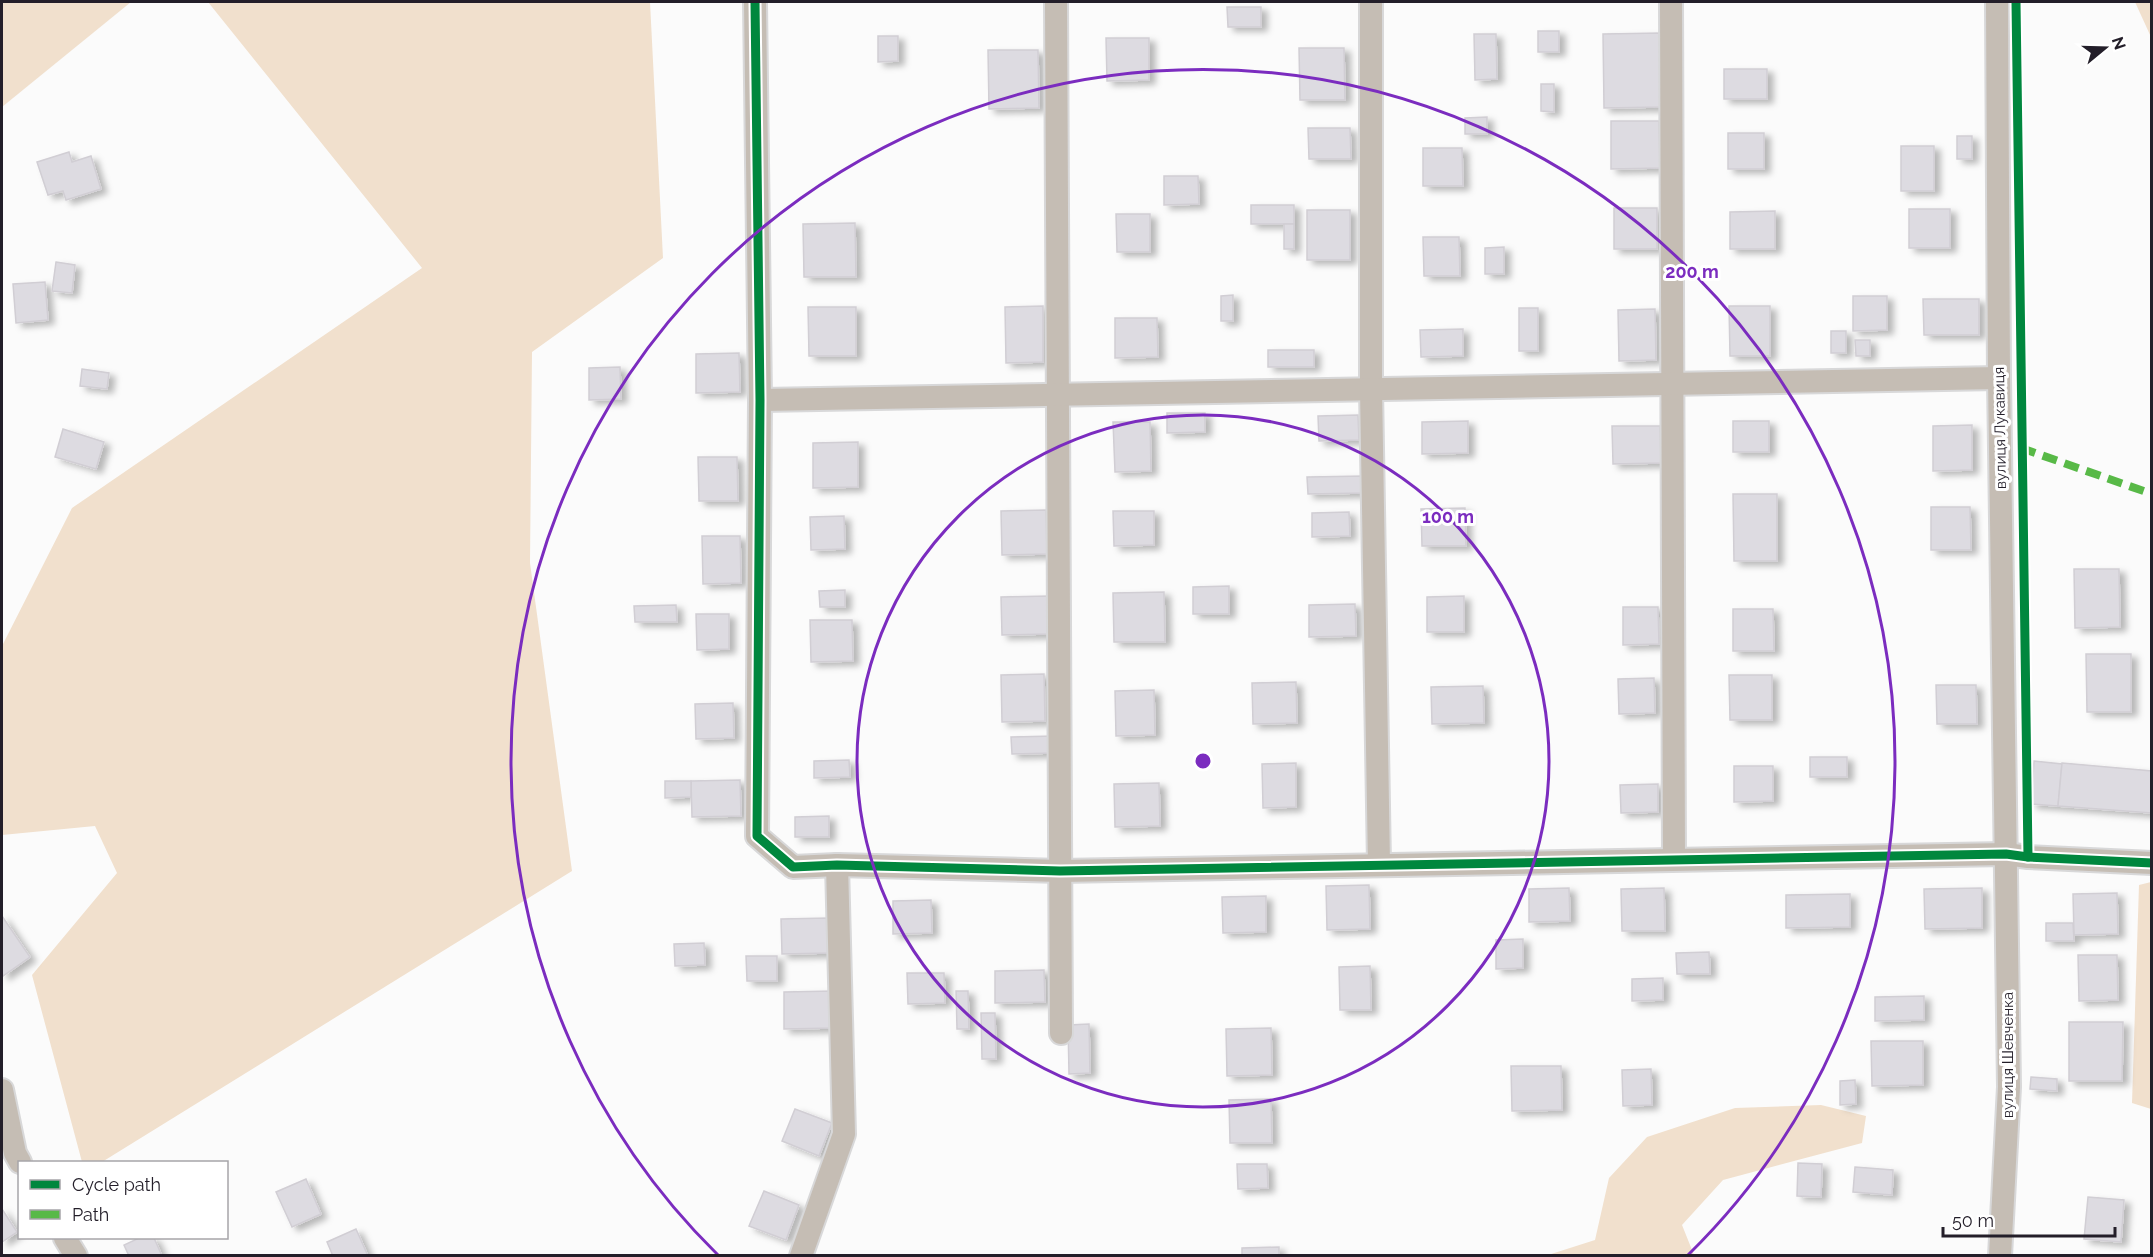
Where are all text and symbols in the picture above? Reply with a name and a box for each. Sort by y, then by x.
north arrow [2075,18,2135,78]
text: N [2108,34,2130,52]
text: 200 m [1665,261,1719,282]
street label: вулиця Лукавиця [1990,367,2010,489]
text: 100 m [1422,506,1474,527]
centre of rings [1193,751,1213,771]
street label: вулиця Шевченка [1999,992,2017,1118]
legend [18,1161,228,1239]
text: Cycle path [72,1174,161,1195]
scale bar [1943,1200,2116,1238]
text: Path [72,1204,109,1225]
text: 50 m [1952,1210,1994,1231]

